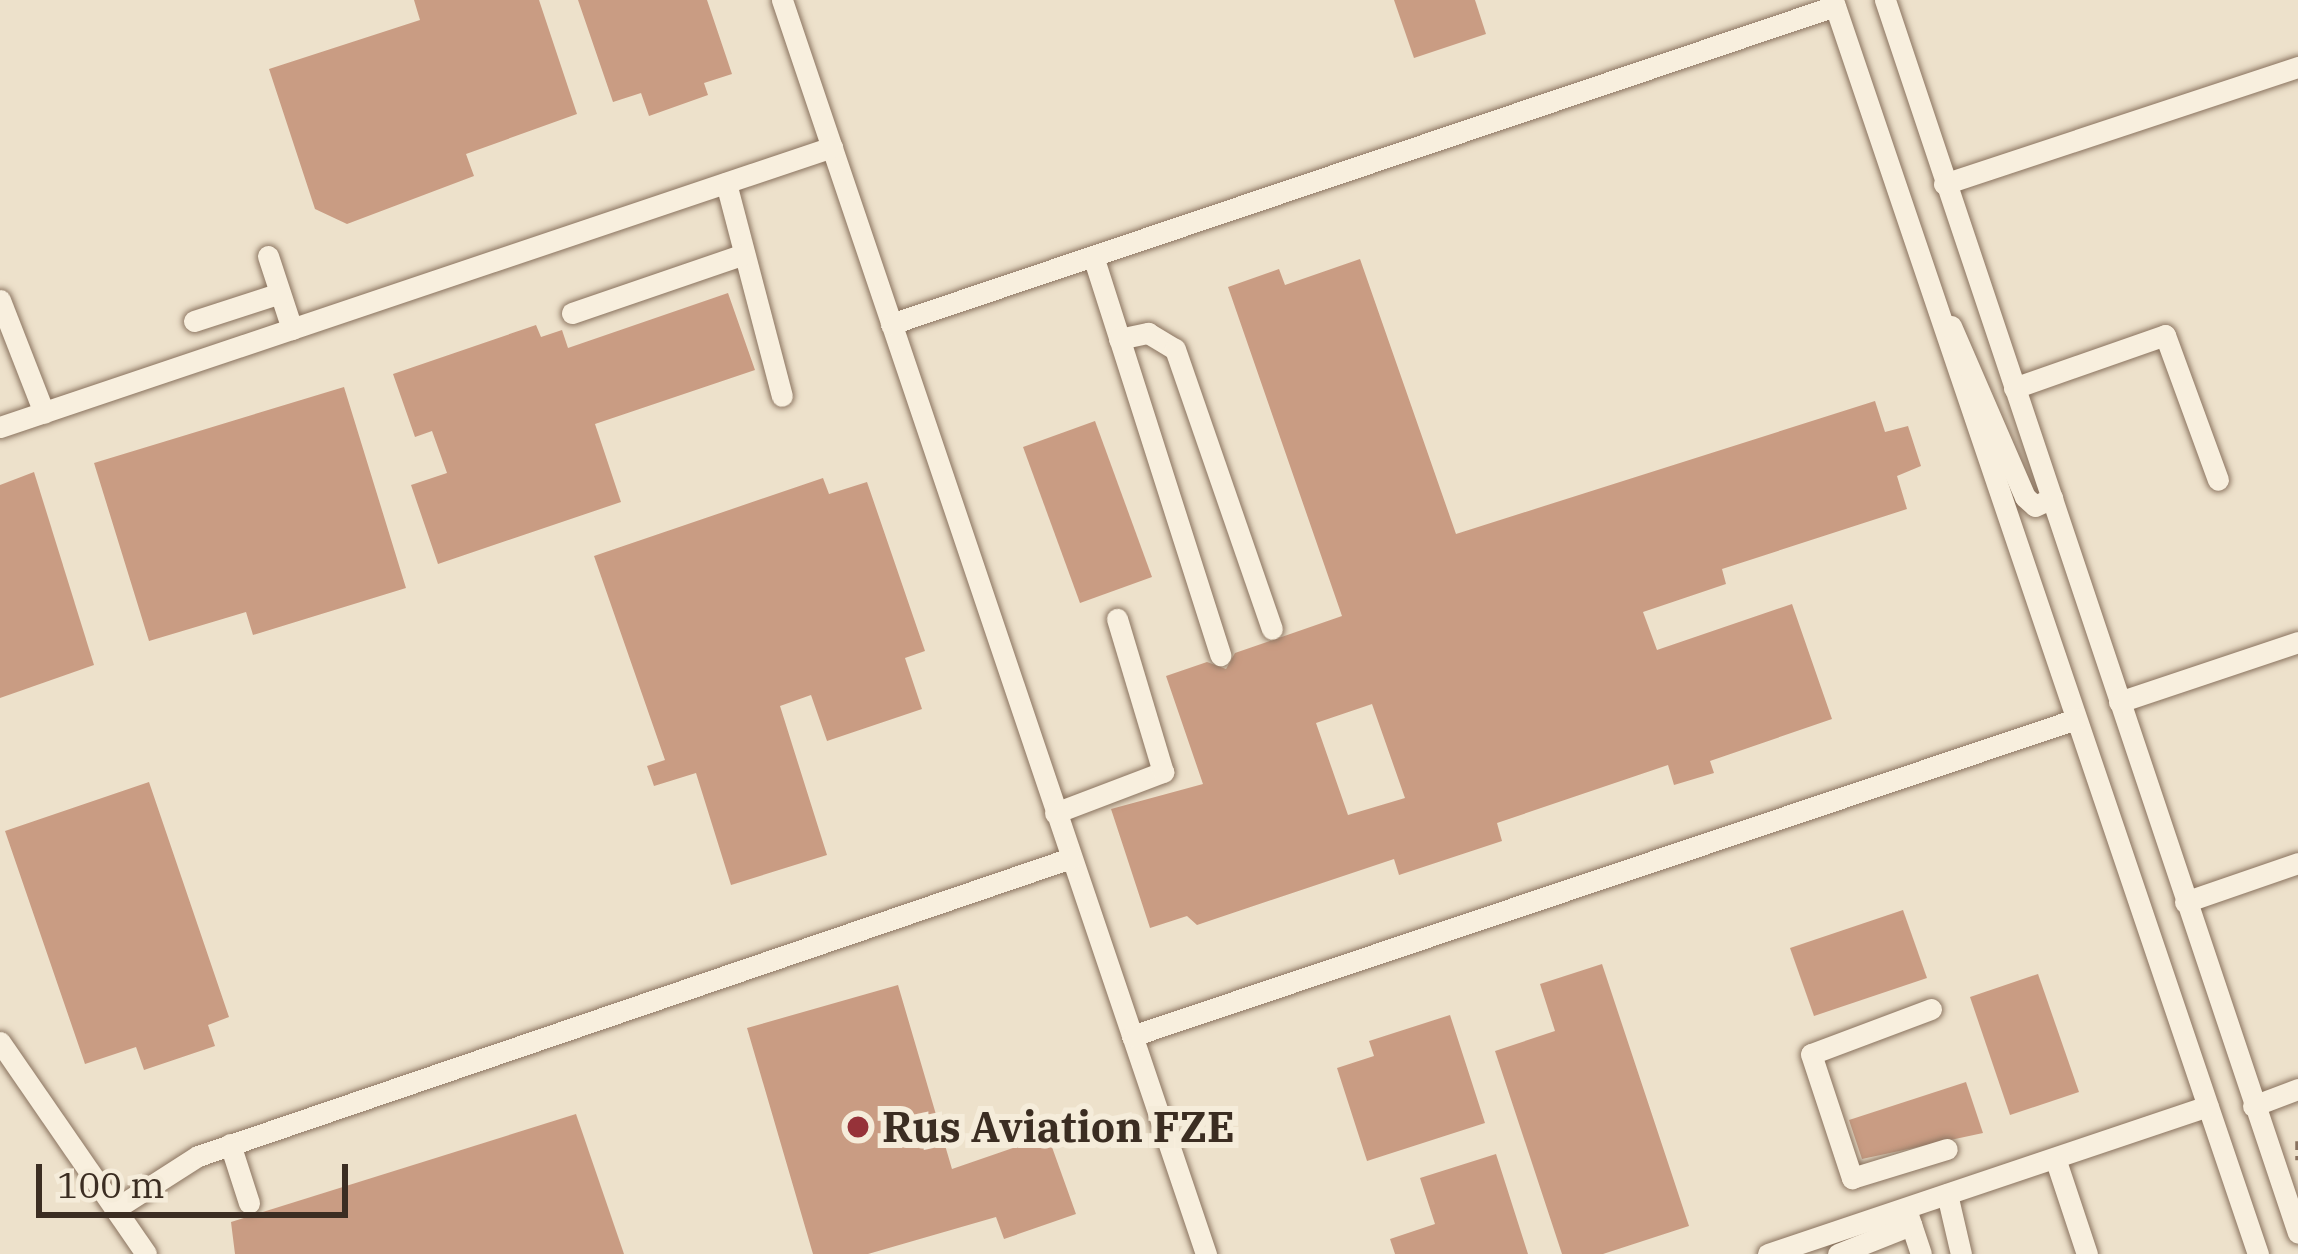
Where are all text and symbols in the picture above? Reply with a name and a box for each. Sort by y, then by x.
place label: Rus Aviation FZE [882,1102,1235,1152]
marker: Rus Aviation FZE [845,1114,871,1140]
scale bar [42,1140,354,1214]
text: 100 m [57,1161,164,1208]

